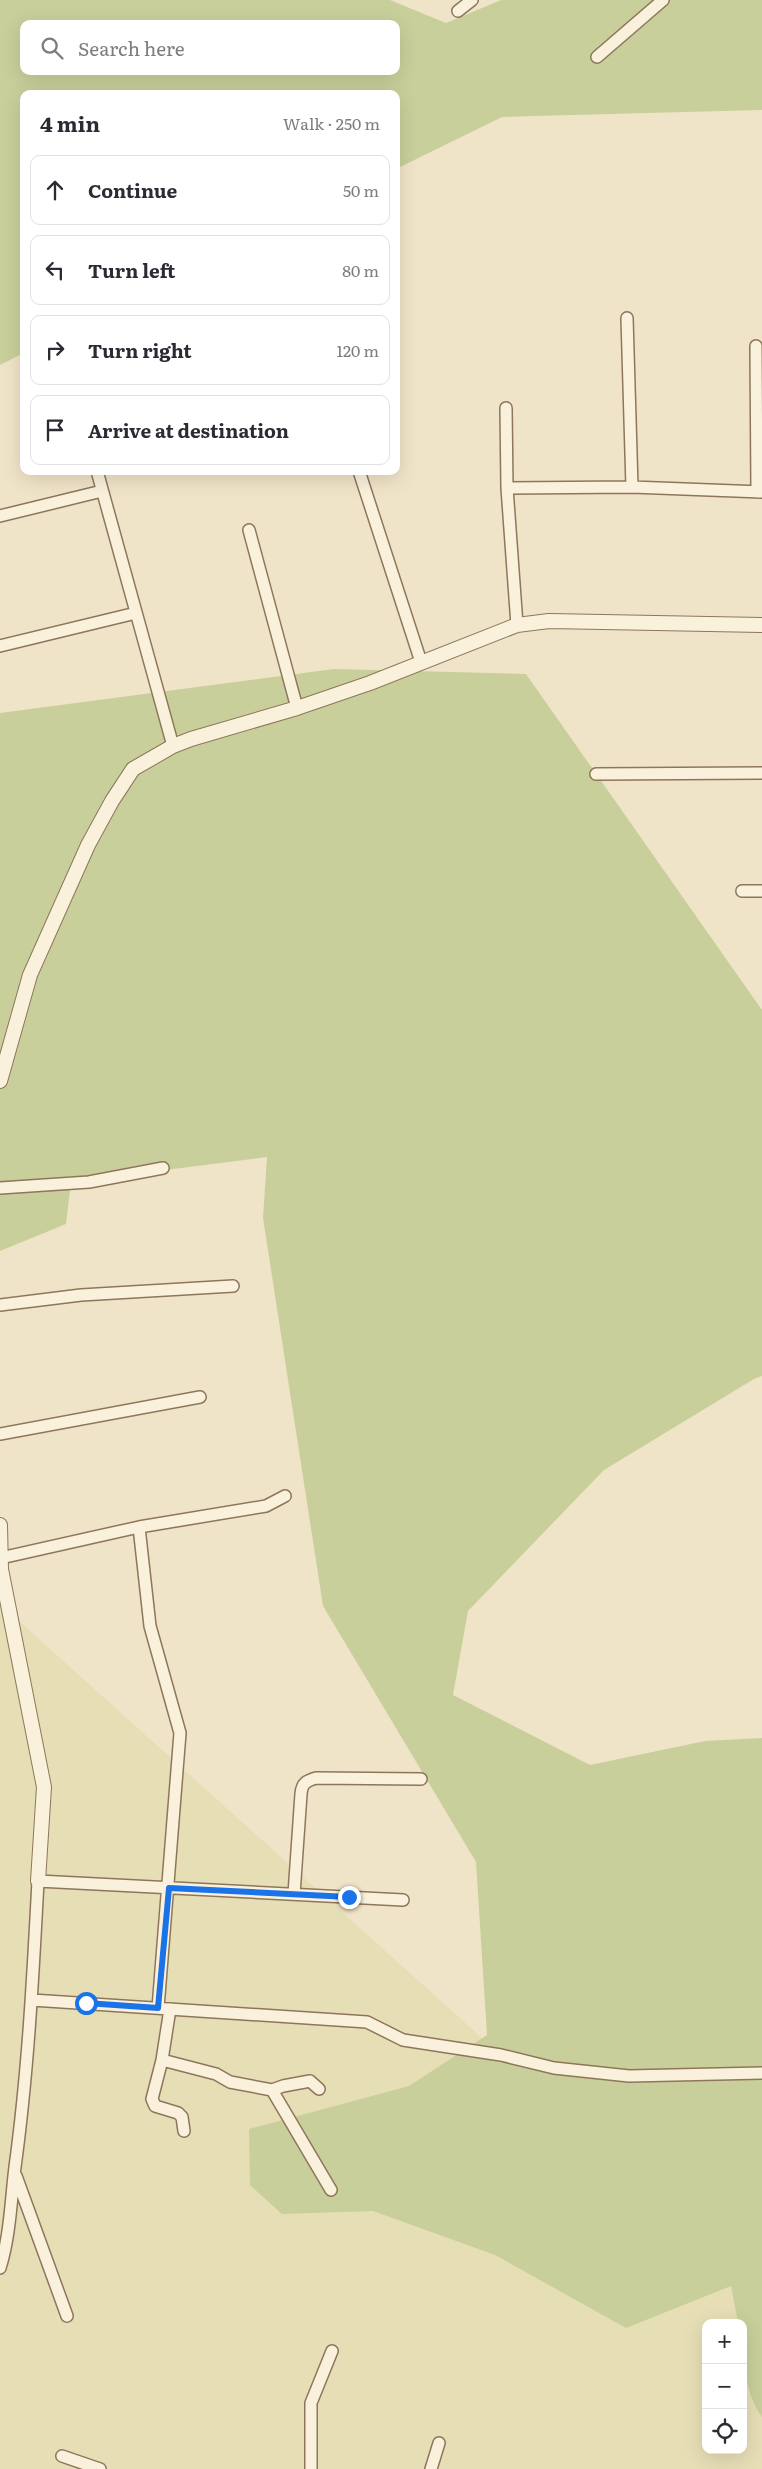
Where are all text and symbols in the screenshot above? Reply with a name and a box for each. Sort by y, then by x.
search box [20,20,400,75]
icon: search [38,34,66,62]
text: Search here [78,34,185,62]
text: 4 min [40,107,100,138]
text: Walk · 250 m [283,111,380,135]
icon: ahead [41,176,69,204]
text: Continue [88,176,177,204]
text: 50 m [343,178,379,202]
icon: left [41,256,69,284]
text: Turn left [88,256,175,284]
text: 80 m [342,258,379,282]
icon: right [41,336,69,364]
text: Turn right [88,336,192,364]
text: 120 m [336,338,379,362]
icon: arrive [41,416,69,444]
text: Arrive at destination [88,416,289,444]
route end [338,1886,361,1909]
route start [75,1992,98,2015]
map controls [702,2319,747,2454]
button: + [702,2319,747,2364]
button: − [702,2364,747,2409]
button: locate [702,2409,747,2454]

